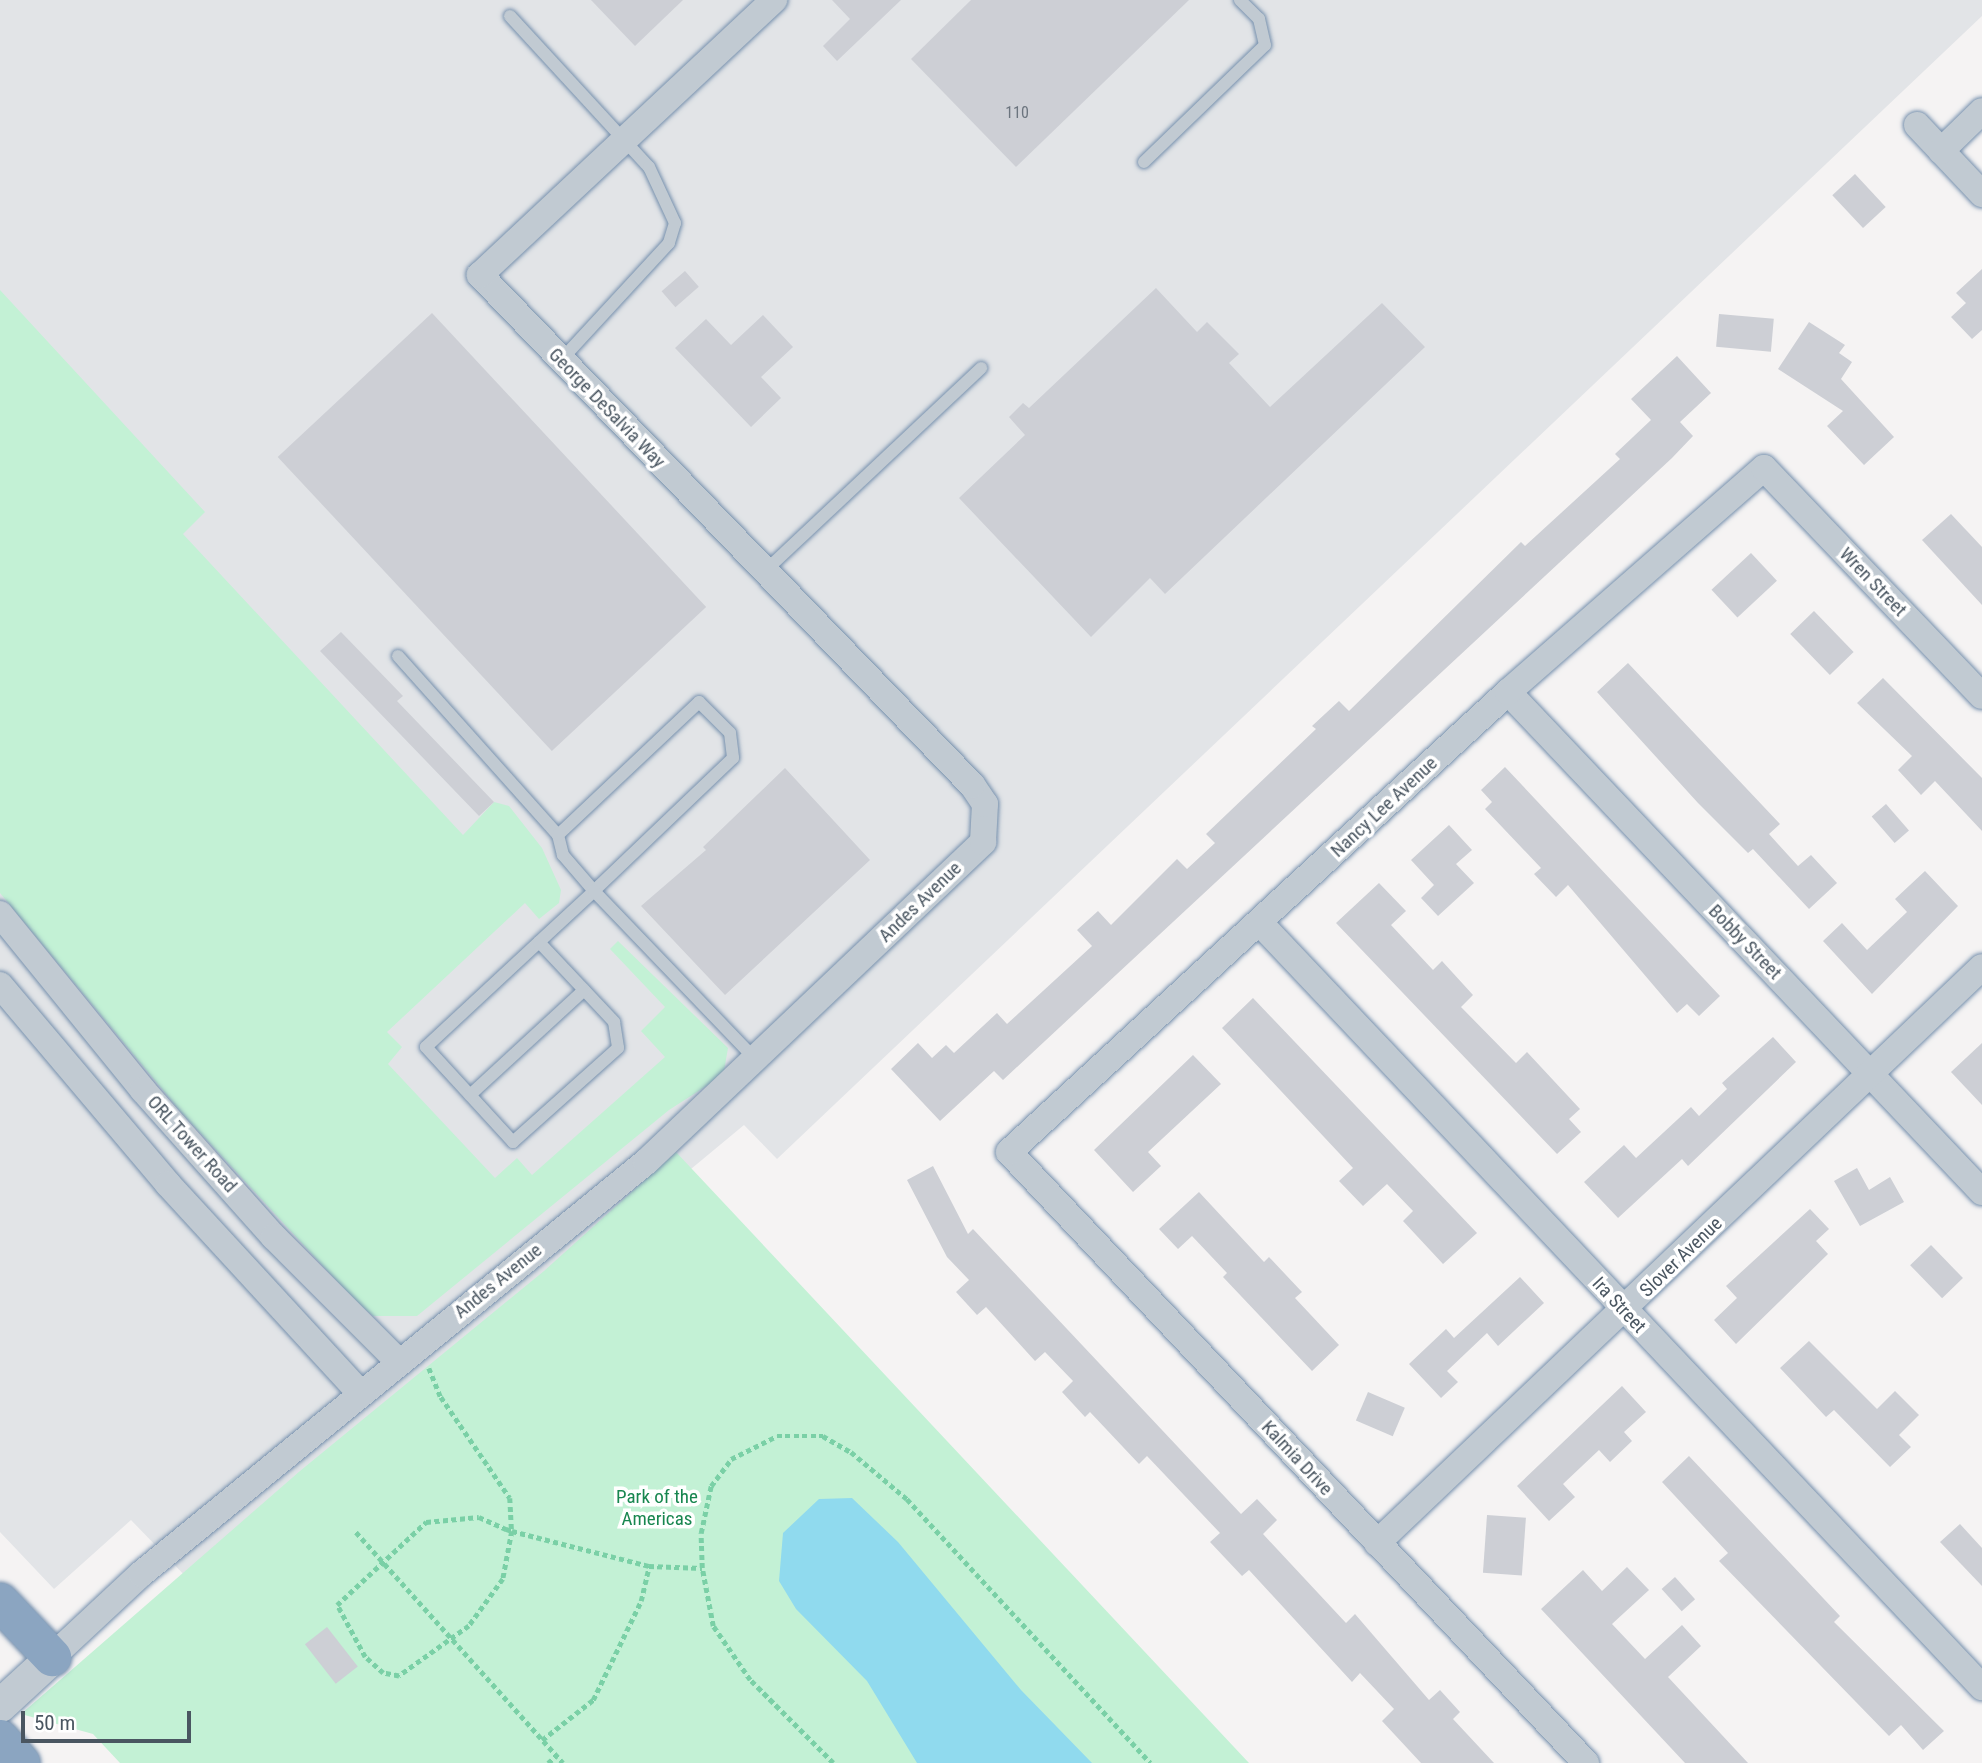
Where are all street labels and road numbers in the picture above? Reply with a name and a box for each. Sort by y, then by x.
street label: George DeSalvia Way [544,343,670,473]
street label: Wren Street [1835,543,1911,621]
street label: Nancy Lee Avenue [1326,752,1442,862]
street label: Andes Avenue [874,857,966,947]
street label: Bobby Street [1704,900,1786,984]
street label: ORL Tower Road [142,1091,242,1197]
street label: Slover Avenue [1635,1212,1727,1302]
street label: Andes Avenue [450,1239,546,1323]
street label: Ira Street [1587,1272,1651,1338]
street label: Kalmia Drive [1257,1416,1337,1500]

